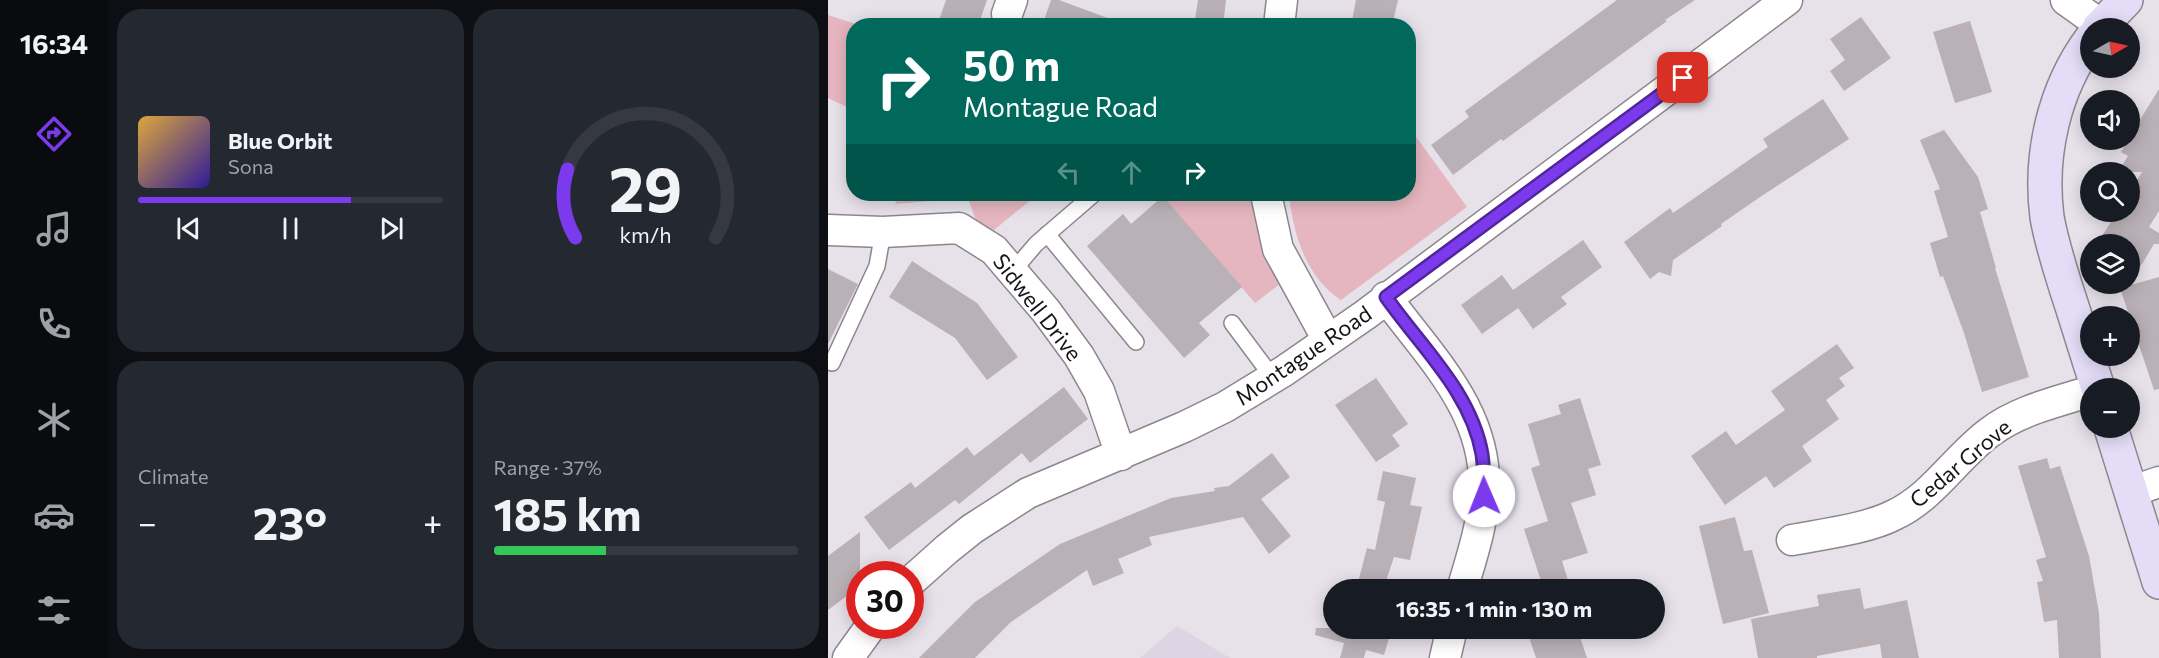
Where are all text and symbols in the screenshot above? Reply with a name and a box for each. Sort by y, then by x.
north arrow [2080,18,2140,78]
map controls [2080,18,2140,438]
text: 16:34 [20,27,88,60]
text: 50 m [963,38,1060,90]
icon: right [864,42,942,120]
pin [1657,52,1708,103]
icon: arrive [1666,61,1699,94]
text: Montague Road [963,90,1158,123]
button: sound [2080,90,2140,150]
icon: directions [33,113,75,155]
text: Blue Orbit [228,127,332,154]
text: 29 [609,149,683,225]
text: Sona [228,154,274,178]
icon: left [1052,156,1085,189]
icon: ahead [1115,156,1148,189]
icon: right [1178,156,1211,189]
button: search [2080,162,2140,222]
icon: music [33,208,75,250]
icon: previous [172,212,205,245]
icon: pause [274,212,307,245]
icon: next [375,212,408,245]
text: km/h [620,221,672,247]
button: layers [2080,234,2140,294]
street label: Sidwell Drive [988,248,1088,366]
street label: Montague Road [1230,299,1376,411]
icon: phone [33,303,75,345]
button: + [2080,306,2140,366]
button: − [2080,378,2140,438]
icon: climate [33,399,75,441]
street label: Cedar Grove [1904,413,2016,513]
text: Range · 37% [494,455,602,479]
text: Climate [138,464,208,488]
position arrow [1452,464,1516,528]
text: 185 km [494,485,642,540]
icon: car [33,494,75,536]
text: 23° [253,494,327,549]
text: − [138,501,157,542]
text: + [423,501,442,542]
speed limit sign: 30 [846,561,924,639]
icon: filters [33,589,75,631]
text: 16:35 · 1 min · 130 m [1396,595,1592,622]

